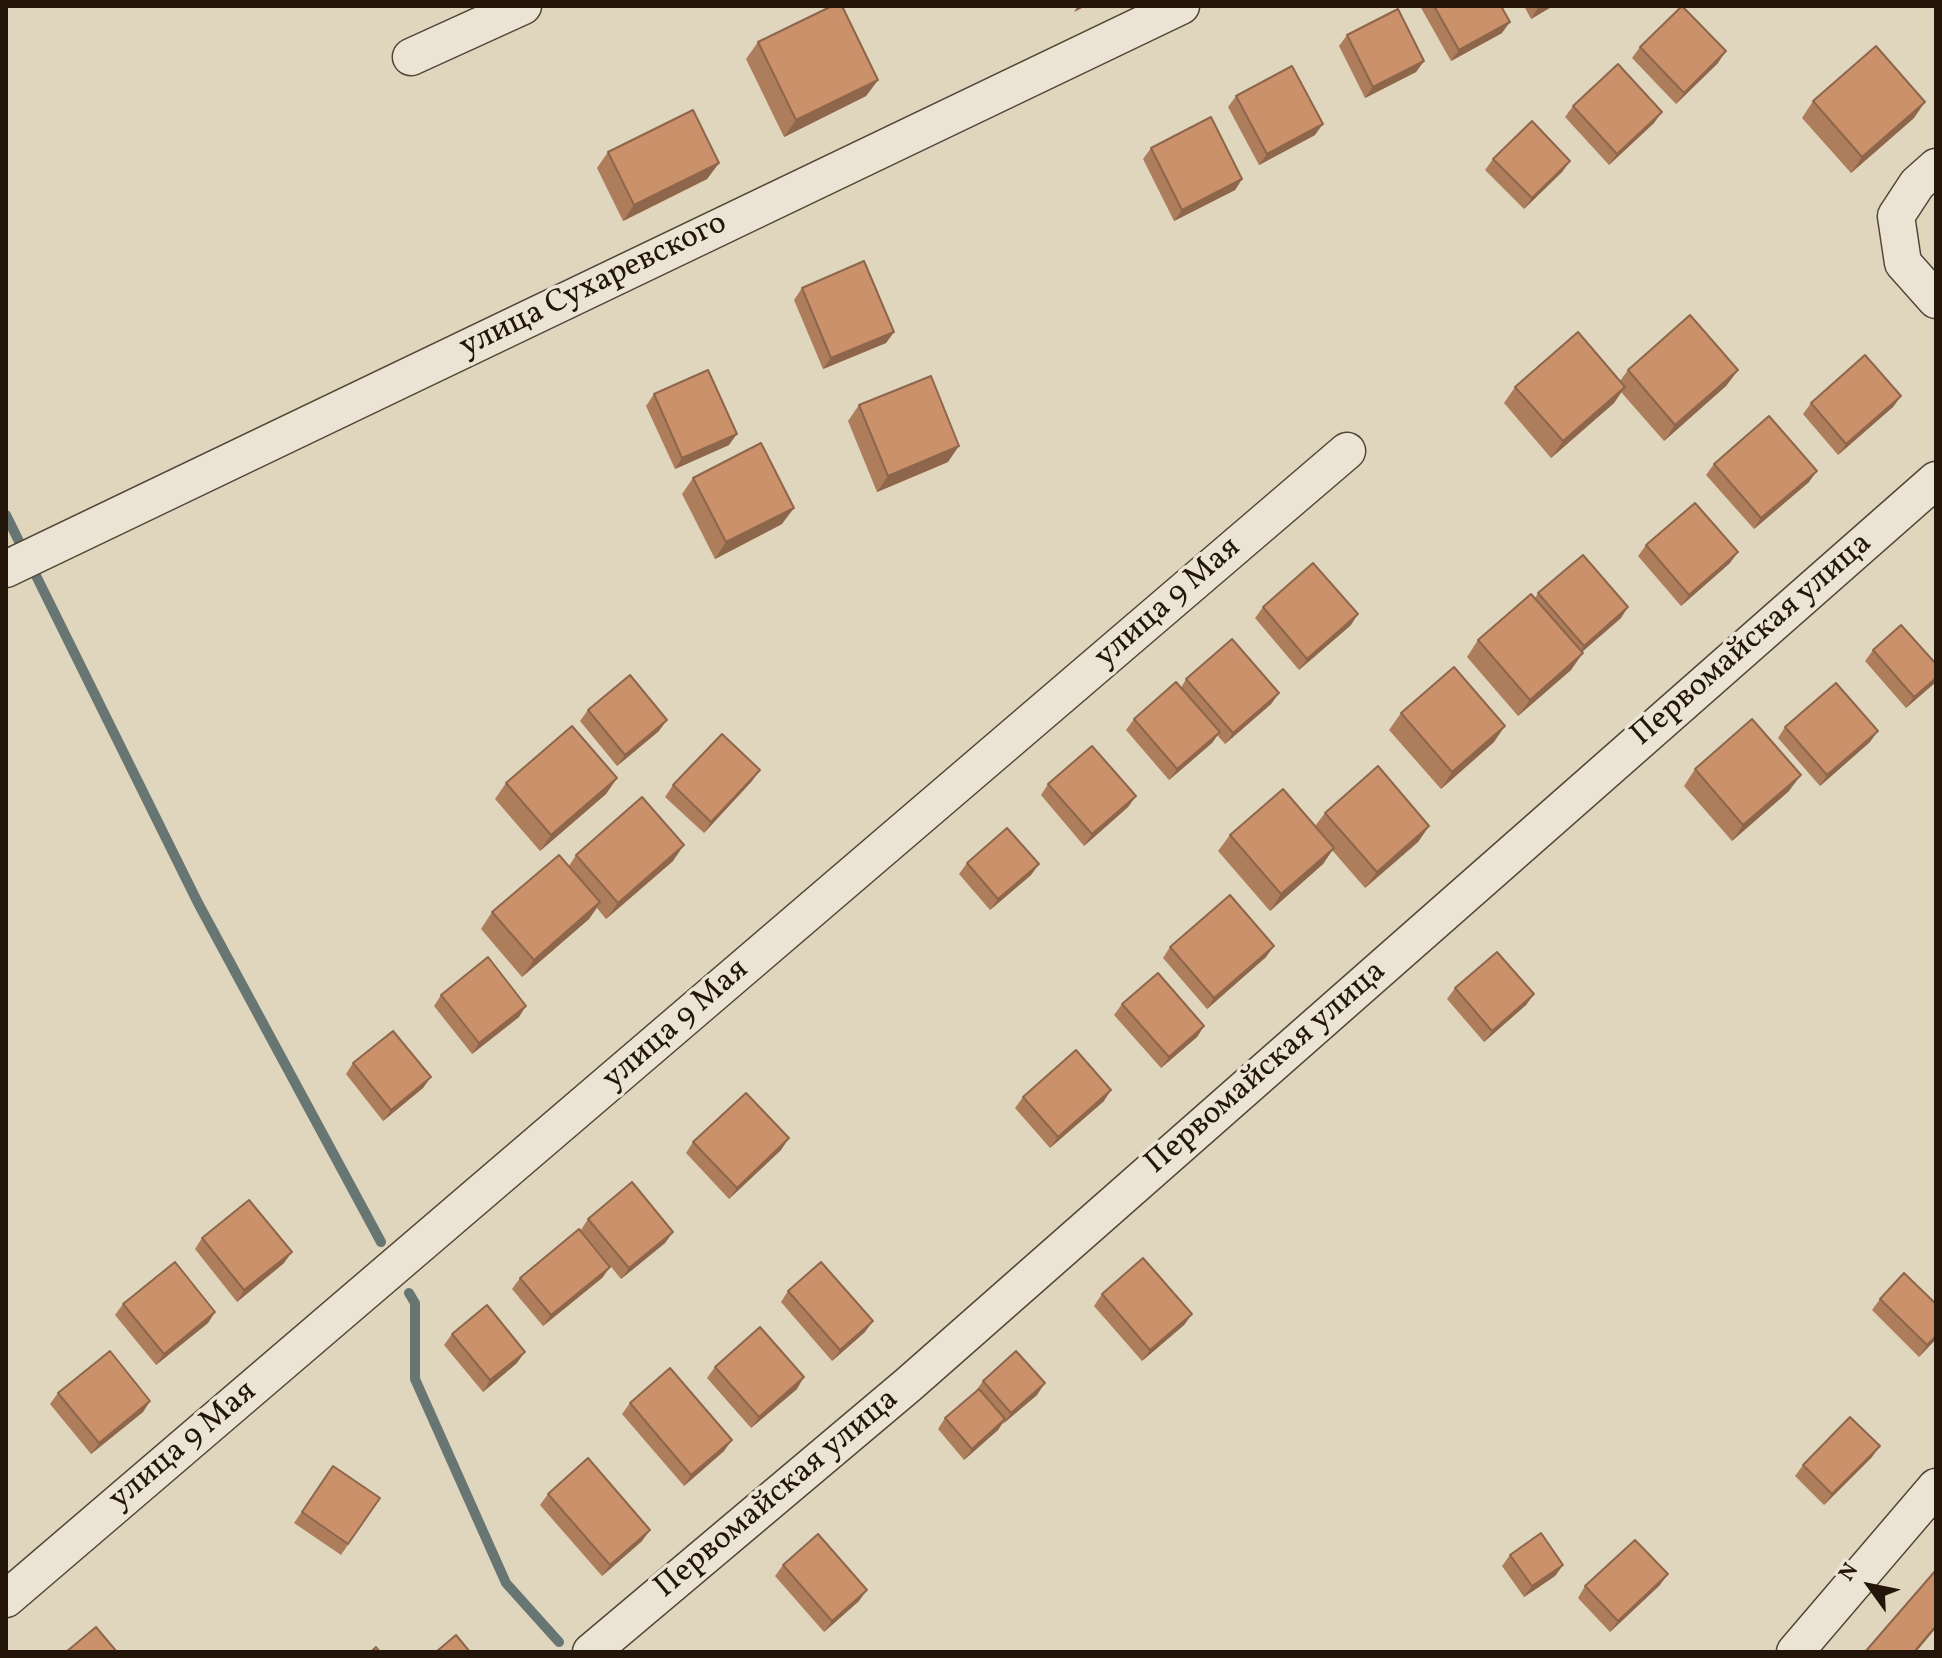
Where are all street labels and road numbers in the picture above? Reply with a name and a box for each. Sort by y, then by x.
street label: улица Сухаревского [454,206,734,368]
street label: Первомайская улица [1625,526,1881,756]
street label: улица 9 Мая [1088,530,1250,678]
street label: улица 9 Мая [596,952,758,1100]
street label: Первомайская улица [1139,954,1395,1184]
street label: улица 9 Мая [102,1374,266,1520]
street label: Первомайская улица [648,1382,908,1608]

